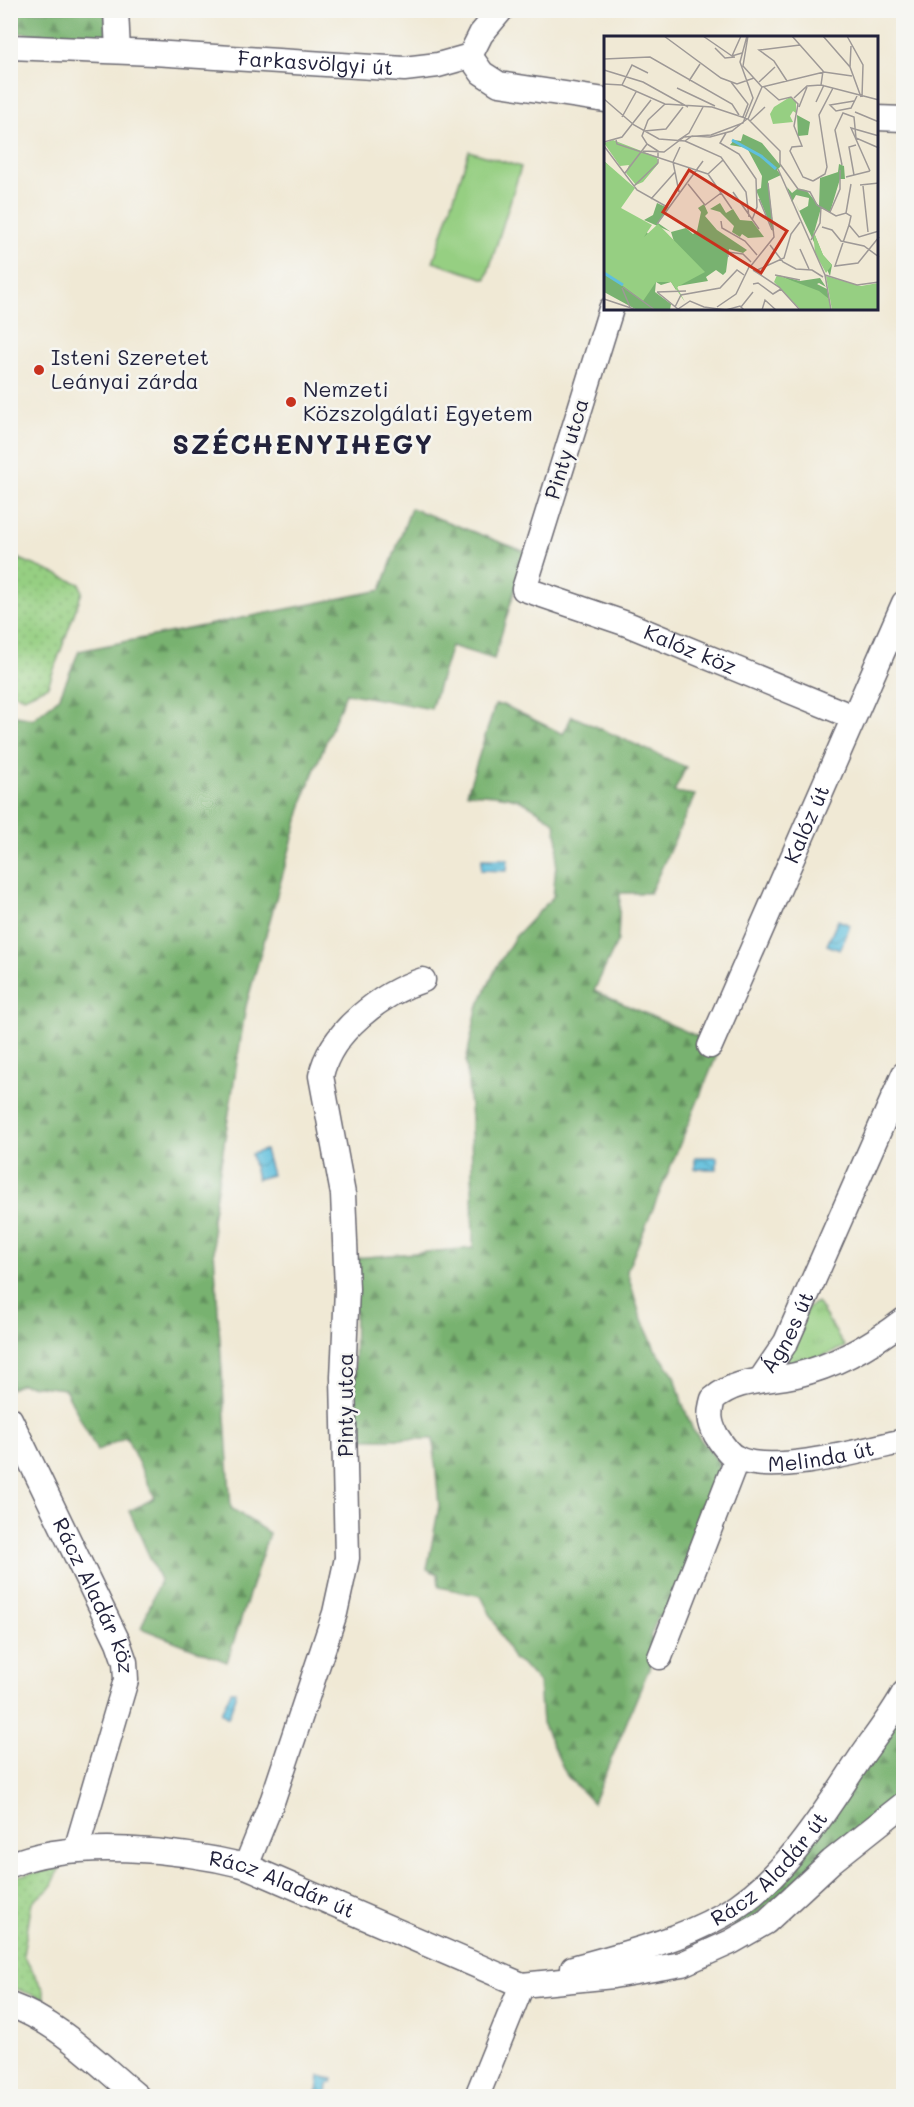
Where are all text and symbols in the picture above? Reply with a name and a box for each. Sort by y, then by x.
inset map [604,36,878,310]
street label: Farkasvölgyi út [237,43,394,80]
place label: Isteni Szeretet Leányai zárda [51,343,209,394]
marker: Isteni Szeretet Leányai zárda [32,363,46,377]
place label: Nemzeti Közszolgálati Egyetem [303,375,533,426]
marker: Nemzeti Közszolgálati Egyetem [284,395,298,409]
street label: Pinty utca [537,395,594,502]
district label: SZÉCHENYIHEGY [172,426,434,461]
street label: Kalóz köz [640,617,741,679]
street label: Kalóz út [777,780,835,867]
street label: Ágnes út [754,1287,819,1378]
street label: Pinty utca [331,1353,358,1457]
street label: Melinda út [767,1434,876,1476]
street label: Rácz Aladár köz [48,1513,141,1674]
street label: Rácz Aladár út [705,1806,833,1931]
street label: Rácz Aladár út [207,1843,359,1923]

